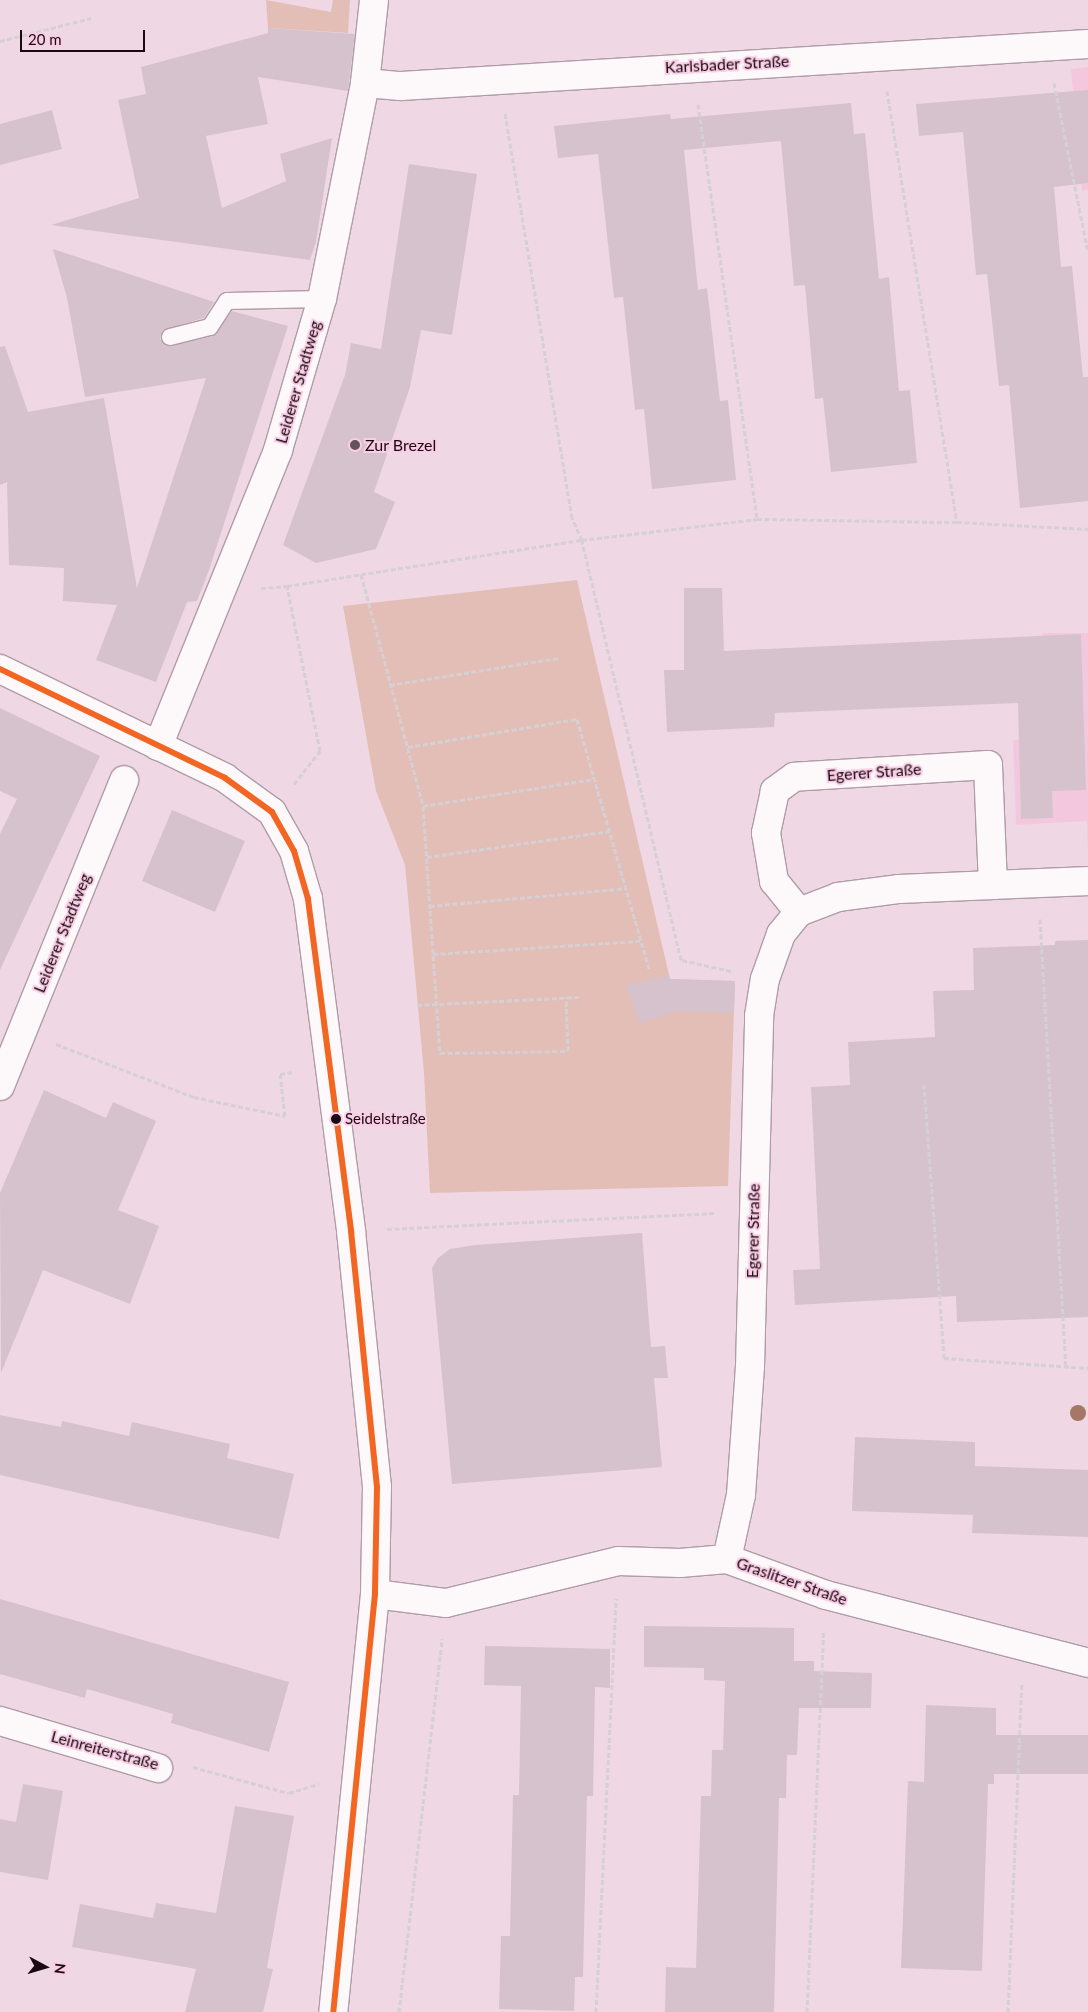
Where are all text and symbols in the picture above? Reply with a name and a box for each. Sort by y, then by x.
scale bar [22,20,148,52]
text: 20 m [28,30,62,48]
street label: Karlsbader Straße [664,51,790,77]
street label: Leiderer Stadtweg [271,318,325,446]
place label: Zur Brezel [365,435,437,455]
marker: Zur Brezel [349,439,361,451]
street label: Egerer Straße [826,759,922,785]
street label: Leiderer Stadtweg [29,870,95,996]
place label: Seidelstraße [345,1110,426,1128]
marker: Seidelstraße [331,1114,341,1124]
street label: Egerer Straße [743,1183,763,1279]
street label: Graslitzer Straße [734,1553,850,1609]
street label: Leinreiterstraße [49,1726,161,1774]
north arrow [20,1942,70,1992]
text: N [51,1962,69,1975]

